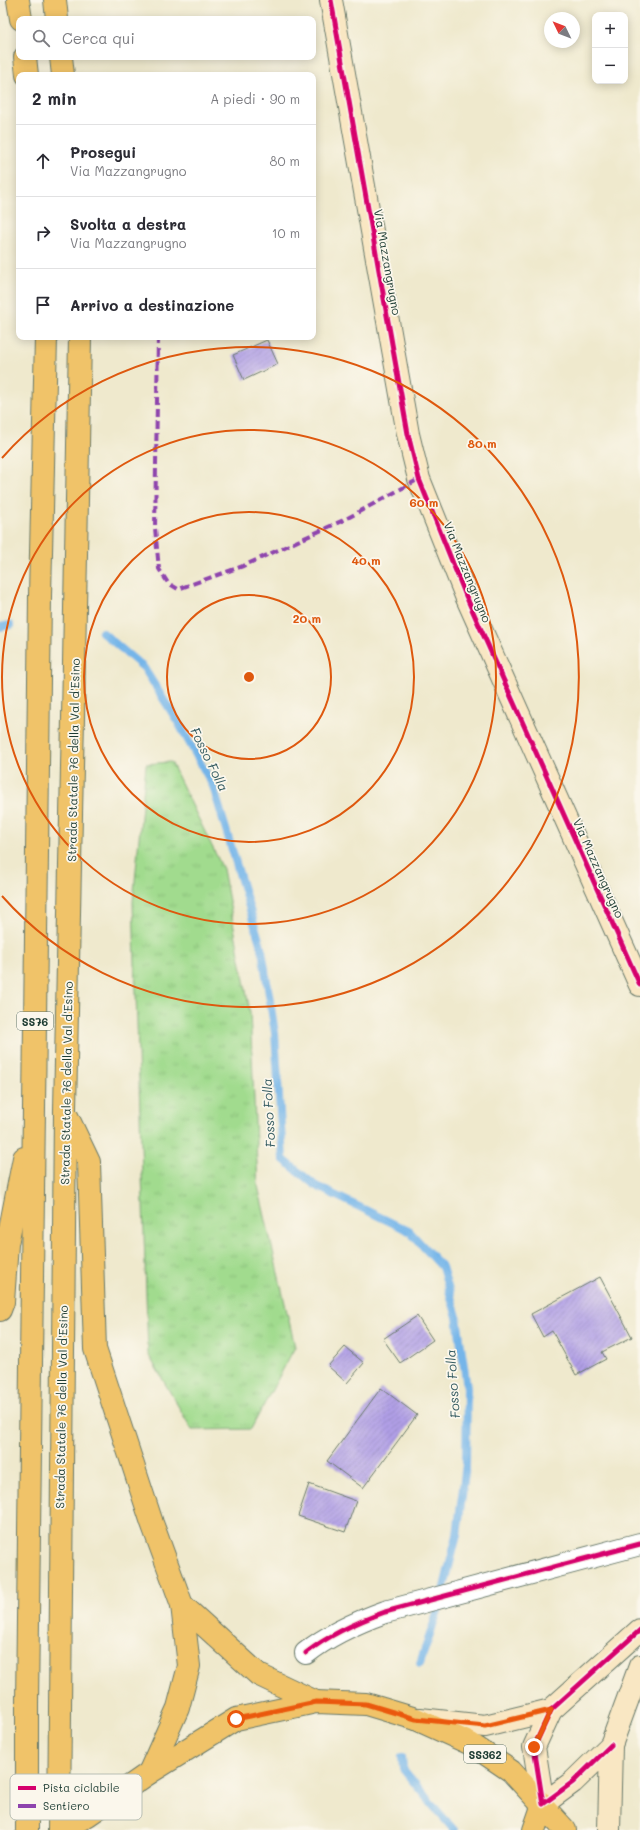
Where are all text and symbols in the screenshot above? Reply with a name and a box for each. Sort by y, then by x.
north arrow [544,12,580,48]
map controls [592,12,628,84]
button: + [592,12,628,48]
search box [16,16,316,60]
icon: search [30,27,52,49]
text: Cerca qui [62,28,135,48]
button: − [592,48,628,84]
text: 2 min [32,87,77,109]
text: A piedi · 90 m [210,90,300,107]
text: Prosegui [70,142,136,162]
icon: ahead [32,150,54,172]
text: 80 m [270,152,300,169]
text: Via Mazzangrugno [70,162,186,179]
street label: Via Mazzangrugno [371,208,405,316]
text: Svolta a destra [70,214,186,234]
icon: right [32,222,54,244]
text: 10 m [272,224,300,241]
text: Via Mazzangrugno [70,234,186,251]
icon: arrive [32,294,54,316]
text: Arrivo a destinazione [70,295,234,315]
text: 80 m [467,435,497,451]
text: 60 m [410,494,438,510]
street label: Via Mazzangrugno [440,519,496,625]
text: 40 m [351,552,381,568]
text: 20 m [293,610,321,626]
street label: Strada Statale 76 della Val d'Esino [63,658,83,862]
centre of rings [242,670,256,684]
water label: Fosso Folla [187,724,233,794]
street label: Via Mazzangrugno [570,816,628,920]
street label: Strada Statale 76 della Val d'Esino [56,981,76,1185]
road number: SS76 [17,1012,53,1030]
water label: Fosso Folla [258,1078,278,1148]
street label: Strada Statale 76 della Val d'Esino [51,1305,71,1509]
water label: Fosso Folla [441,1349,463,1419]
route start [227,1710,245,1728]
route end [525,1738,543,1756]
road number: SS362 [464,1745,506,1763]
legend [10,1774,142,1820]
text: Pista ciclabile [43,1780,120,1795]
text: Sentiero [43,1798,90,1813]

